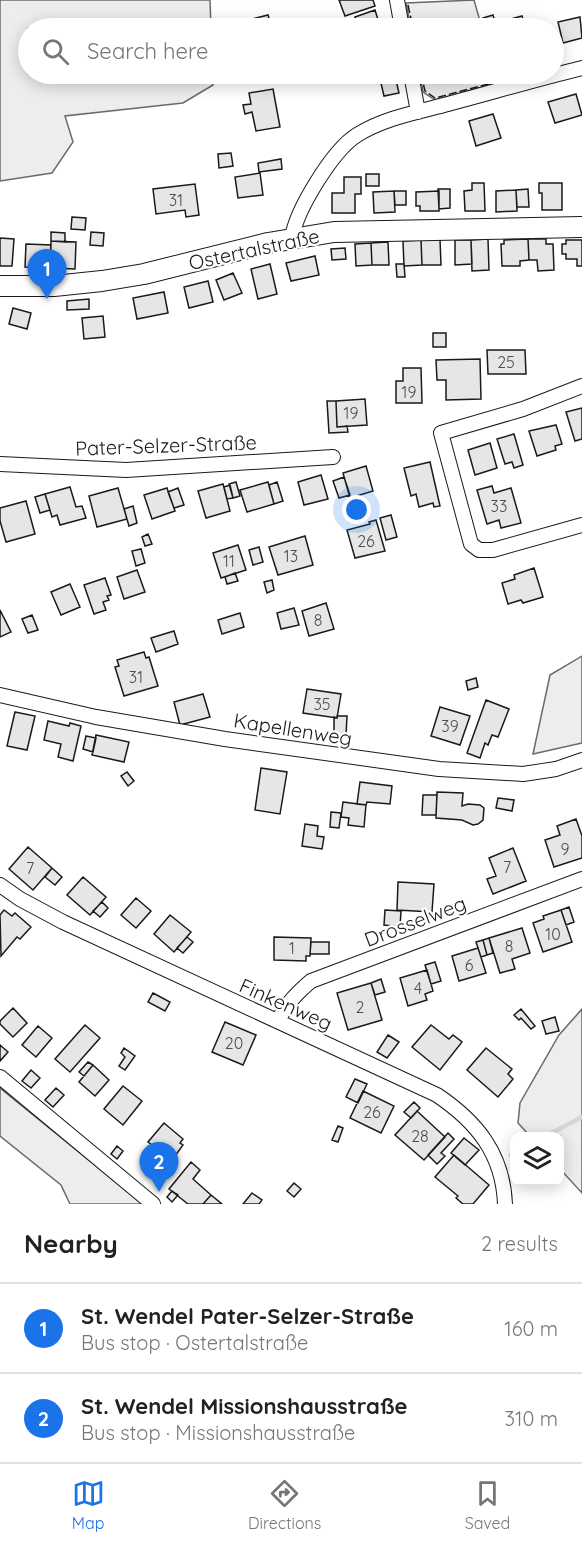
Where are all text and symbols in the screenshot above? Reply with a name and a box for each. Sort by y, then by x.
search box [18,18,564,84]
icon: search [39,35,72,68]
text: Search here [87,37,208,65]
house number: 31 [169,190,183,210]
street label: Ostertalstraße [186,223,322,275]
pin: 1 [28,250,66,299]
house number: 25 [497,352,515,372]
house number: 19 [402,382,416,402]
house number: 19 [344,403,358,423]
street label: Pater-Selzer-Straße [75,429,257,461]
your location [342,495,371,524]
house number: 33 [491,496,507,516]
house number: 26 [357,531,375,551]
house number: 13 [284,546,298,566]
house number: 11 [223,551,235,571]
house number: 8 [314,610,322,630]
house number: 31 [129,667,143,687]
house number: 35 [313,694,331,714]
street label: Kapellenweg [232,707,354,751]
house number: 39 [441,716,459,736]
house number: 9 [561,839,570,859]
house number: 7 [503,857,511,877]
house number: 7 [26,858,34,878]
street label: Drosselweg [361,890,469,952]
house number: 10 [545,924,561,944]
house number: 8 [505,936,513,956]
house number: 1 [289,938,295,958]
house number: 6 [465,955,474,975]
street label: Finkenweg [236,972,336,1036]
house number: 4 [414,978,422,998]
house number: 2 [356,997,365,1017]
house number: 20 [225,1033,243,1053]
house number: 26 [363,1102,381,1122]
house number: 28 [411,1126,429,1146]
map controls [510,1132,564,1186]
button: layers [510,1132,564,1186]
pin: 2 [140,1142,178,1192]
text: Nearby [24,1227,118,1260]
text: 2 results [481,1231,558,1256]
text: St. Wendel Pater-Selzer-Straße [81,1302,414,1330]
text: 1 [40,1316,47,1341]
text: 160 m [504,1316,558,1341]
text: Bus stop · Ostertalstraße [81,1330,308,1355]
text: St. Wendel Missionshausstraße [81,1392,408,1420]
text: 2 [38,1406,49,1431]
text: 310 m [505,1406,558,1431]
text: Bus stop · Missionshausstraße [81,1420,355,1445]
tab: Map [72,1477,105,1533]
tab: Directions [248,1477,321,1533]
tab: Saved [465,1477,510,1533]

